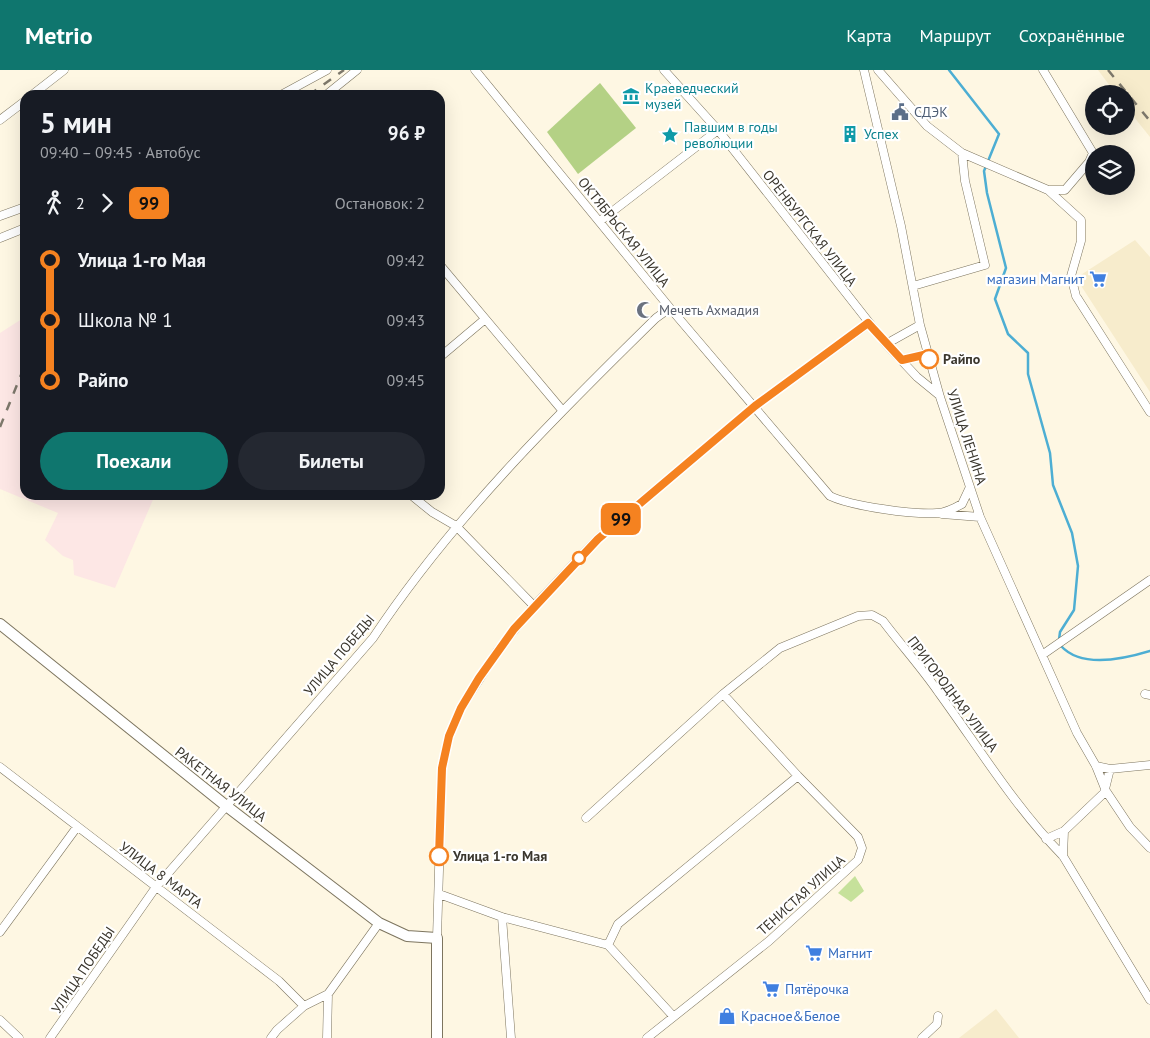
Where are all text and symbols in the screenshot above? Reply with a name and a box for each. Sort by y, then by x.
text: Metrio [25,20,93,51]
text: Карта [846,24,892,47]
text: Маршрут [920,24,991,47]
text: Сохранённые [1019,24,1125,47]
place label: Краеведческий музей [645,79,739,113]
map controls [1085,85,1135,195]
button: locate [1085,85,1135,135]
museum icon: Краеведческий музей [621,86,641,106]
public building icon: СДЭК [890,102,910,122]
place label: СДЭК [914,103,948,121]
text: 5 мин [40,104,112,141]
place label: Павшим в годы революции [684,118,778,152]
text: 96 ₽ [388,121,425,145]
building icon: Успех [840,124,860,144]
place icon: Павшим в годы революции [660,125,680,145]
place label: Успех [864,125,899,143]
text: 09:40 – 09:45 · Автобус [40,142,201,162]
button: layers [1085,145,1135,195]
street label: ОРЕНБУРГСКАЯ УЛИЦА [759,166,862,290]
street label: ОКТЯБРЬСКАЯ УЛИЦА [574,173,674,291]
icon: walk [40,189,68,217]
icon: forward [93,189,121,217]
text: 99 [139,191,159,214]
text: 2 [76,193,85,213]
text: Остановок: 2 [335,193,425,213]
text: Улица 1-го Мая [78,248,206,272]
text: 09:42 [387,250,425,270]
supermarket icon: магазин Магнит [1088,269,1108,289]
place label: магазин Магнит [987,270,1084,288]
mosque icon: Мечеть Ахмадия [635,300,655,320]
place label: Мечеть Ахмадия [659,301,759,319]
text: Школа № 1 [78,308,173,332]
text: 09:43 [387,310,425,330]
marker: Райпо [919,349,939,369]
place label: Райпо [943,350,981,368]
text: Райпо [78,368,129,392]
text: 09:45 [387,370,425,390]
street label: УЛИЦА ЛЕНИНА [943,387,991,488]
button: Поехали [40,432,228,490]
button: Билеты [238,432,425,490]
line badge: 99 [598,503,644,535]
text: 99 [611,507,631,530]
unlabelled marker [572,551,586,565]
street label: УЛИЦА ПОБЕДЫ [300,611,378,699]
street label: ПРИГОРОДНАЯ УЛИЦА [904,633,1003,756]
street label: РАКЕТНАЯ УЛИЦА [172,743,271,826]
street label: УЛИЦА 8 МАРТА [116,838,207,913]
marker: Улица 1-го Мая [429,846,449,866]
place label: Улица 1-го Мая [452,847,547,865]
street label: ТЕНИСТАЯ УЛИЦА [753,850,849,939]
street label: УЛИЦА ПОБЕДЫ [47,923,119,1017]
supermarket icon: Магнит [804,943,824,963]
place label: Магнит [828,944,872,962]
supermarket icon: Пятёрочка [761,979,781,999]
place label: Пятёрочка [785,980,849,998]
shop icon: Красное&Белое [717,1006,737,1026]
place label: Красное&Белое [741,1007,840,1025]

